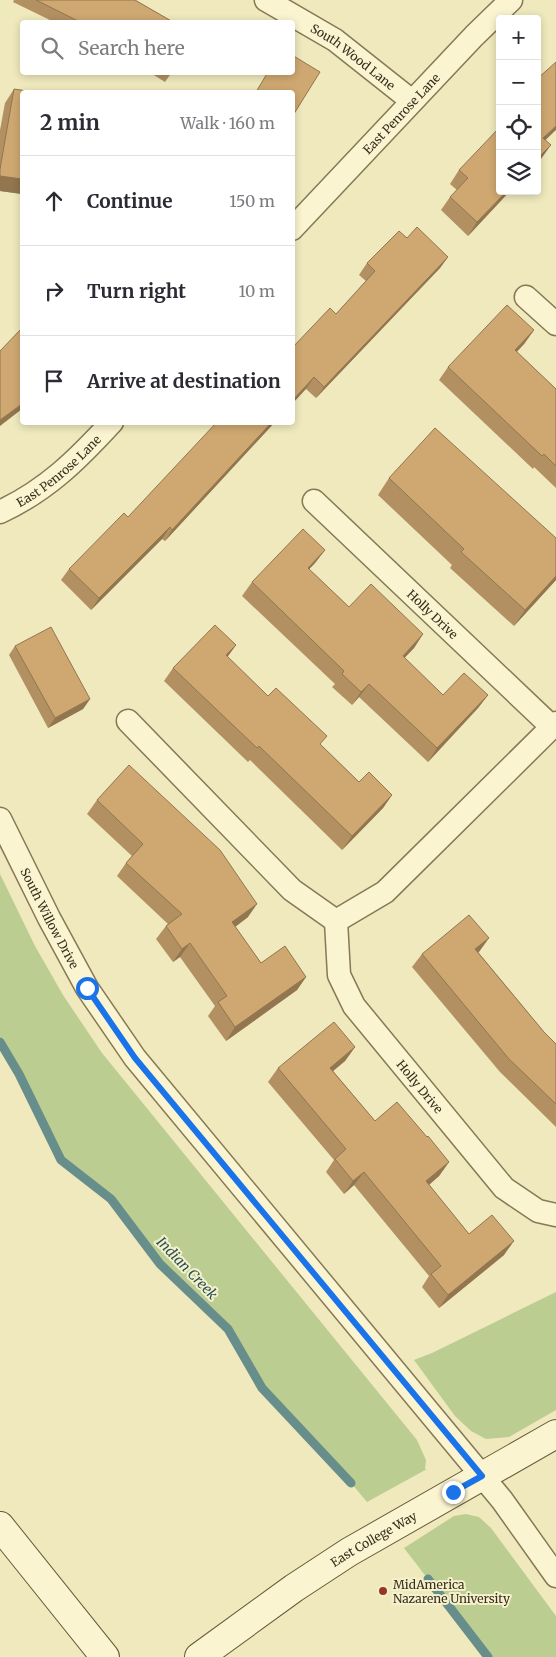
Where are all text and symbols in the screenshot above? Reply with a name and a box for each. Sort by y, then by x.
map controls [496,15,541,195]
button: + [496,15,541,60]
search box [20,20,295,75]
street label: South Wood Lane [308,20,399,93]
icon: search [38,34,66,62]
text: Search here [78,36,185,60]
button: − [496,60,541,105]
street label: East Penrose Lane [359,70,443,157]
button: locate [496,105,541,150]
text: 2 min [40,109,100,136]
text: Walk · 160 m [180,113,275,133]
button: layers [496,150,541,195]
icon: ahead [40,187,68,215]
text: Continue [87,189,173,213]
text: 150 m [229,191,275,211]
icon: right [40,277,68,305]
text: Turn right [87,279,186,303]
text: 10 m [238,281,275,301]
icon: arrive [40,367,68,395]
text: Arrive at destination [87,369,281,393]
street label: East Penrose Lane [14,432,104,510]
street label: Holly Drive [404,586,462,642]
street label: South Willow Drive [18,865,82,971]
route start [76,977,99,1000]
street label: Holly Drive [394,1057,447,1116]
water label: Indian Creek [153,1233,222,1303]
route end [442,1481,465,1504]
street label: East College Way [327,1508,419,1570]
place label: MidAmerica Nazarene University [393,1577,510,1606]
marker: MidAmerica Nazarene University [377,1585,389,1597]

